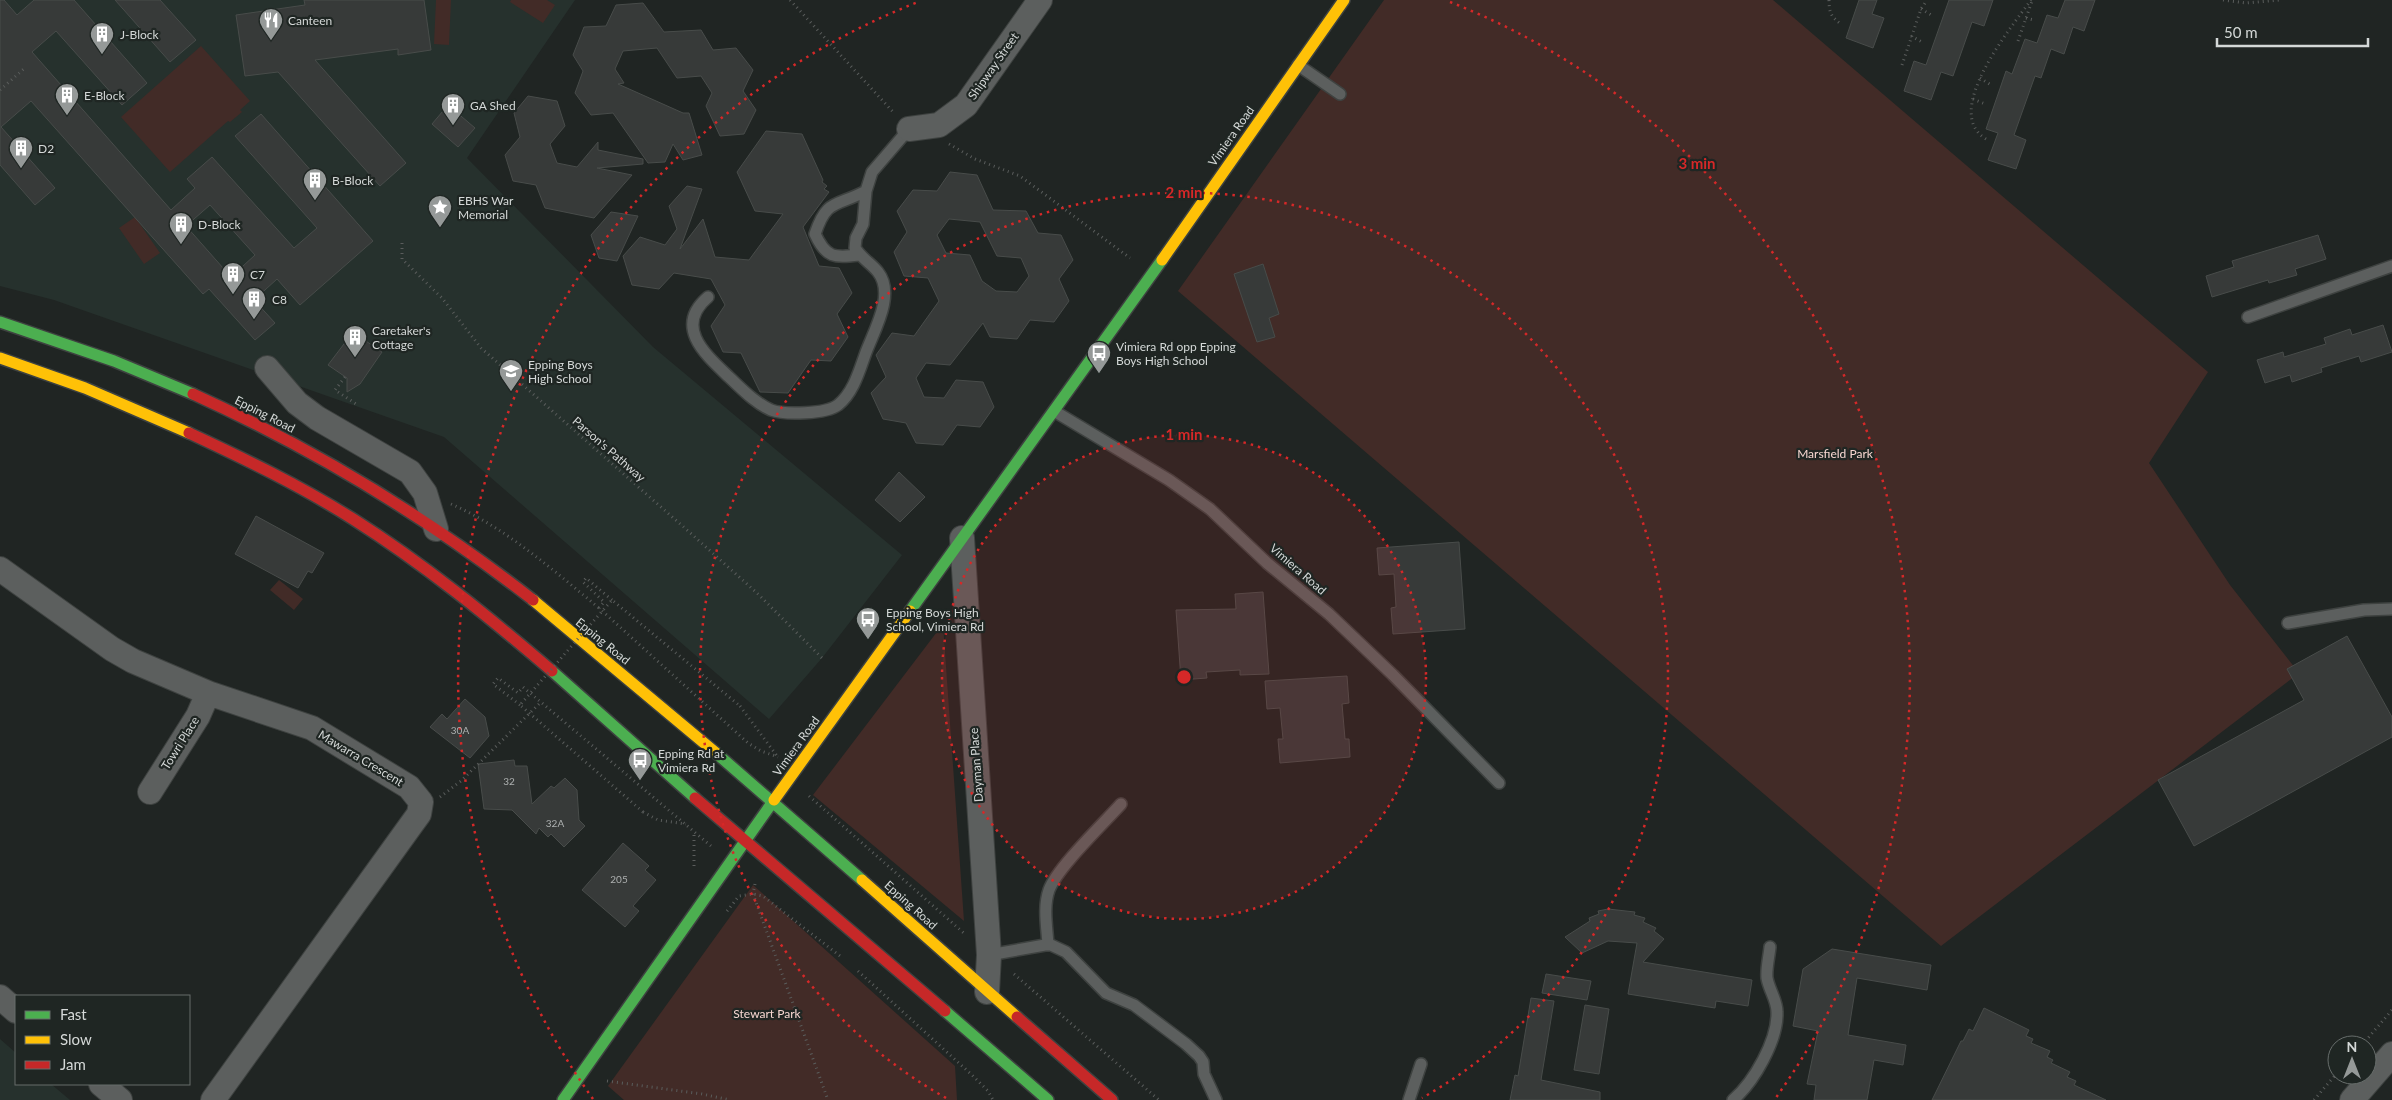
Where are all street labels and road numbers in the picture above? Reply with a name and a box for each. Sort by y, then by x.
street label: Shipway Street [964,29,1022,102]
street label: Vimiera Road [1205,103,1257,169]
street label: Epping Road [232,392,298,436]
street label: Parson's Pathway [569,413,649,485]
street label: Vimiera Road [1267,540,1329,598]
street label: Epping Road [573,614,633,668]
street label: Vimiera Road [769,713,823,779]
street label: Towri Place [158,714,202,772]
street label: Mawarra Crescent [316,727,407,790]
street label: Dayman Place [966,727,986,803]
street label: Epping Road [882,877,940,933]

